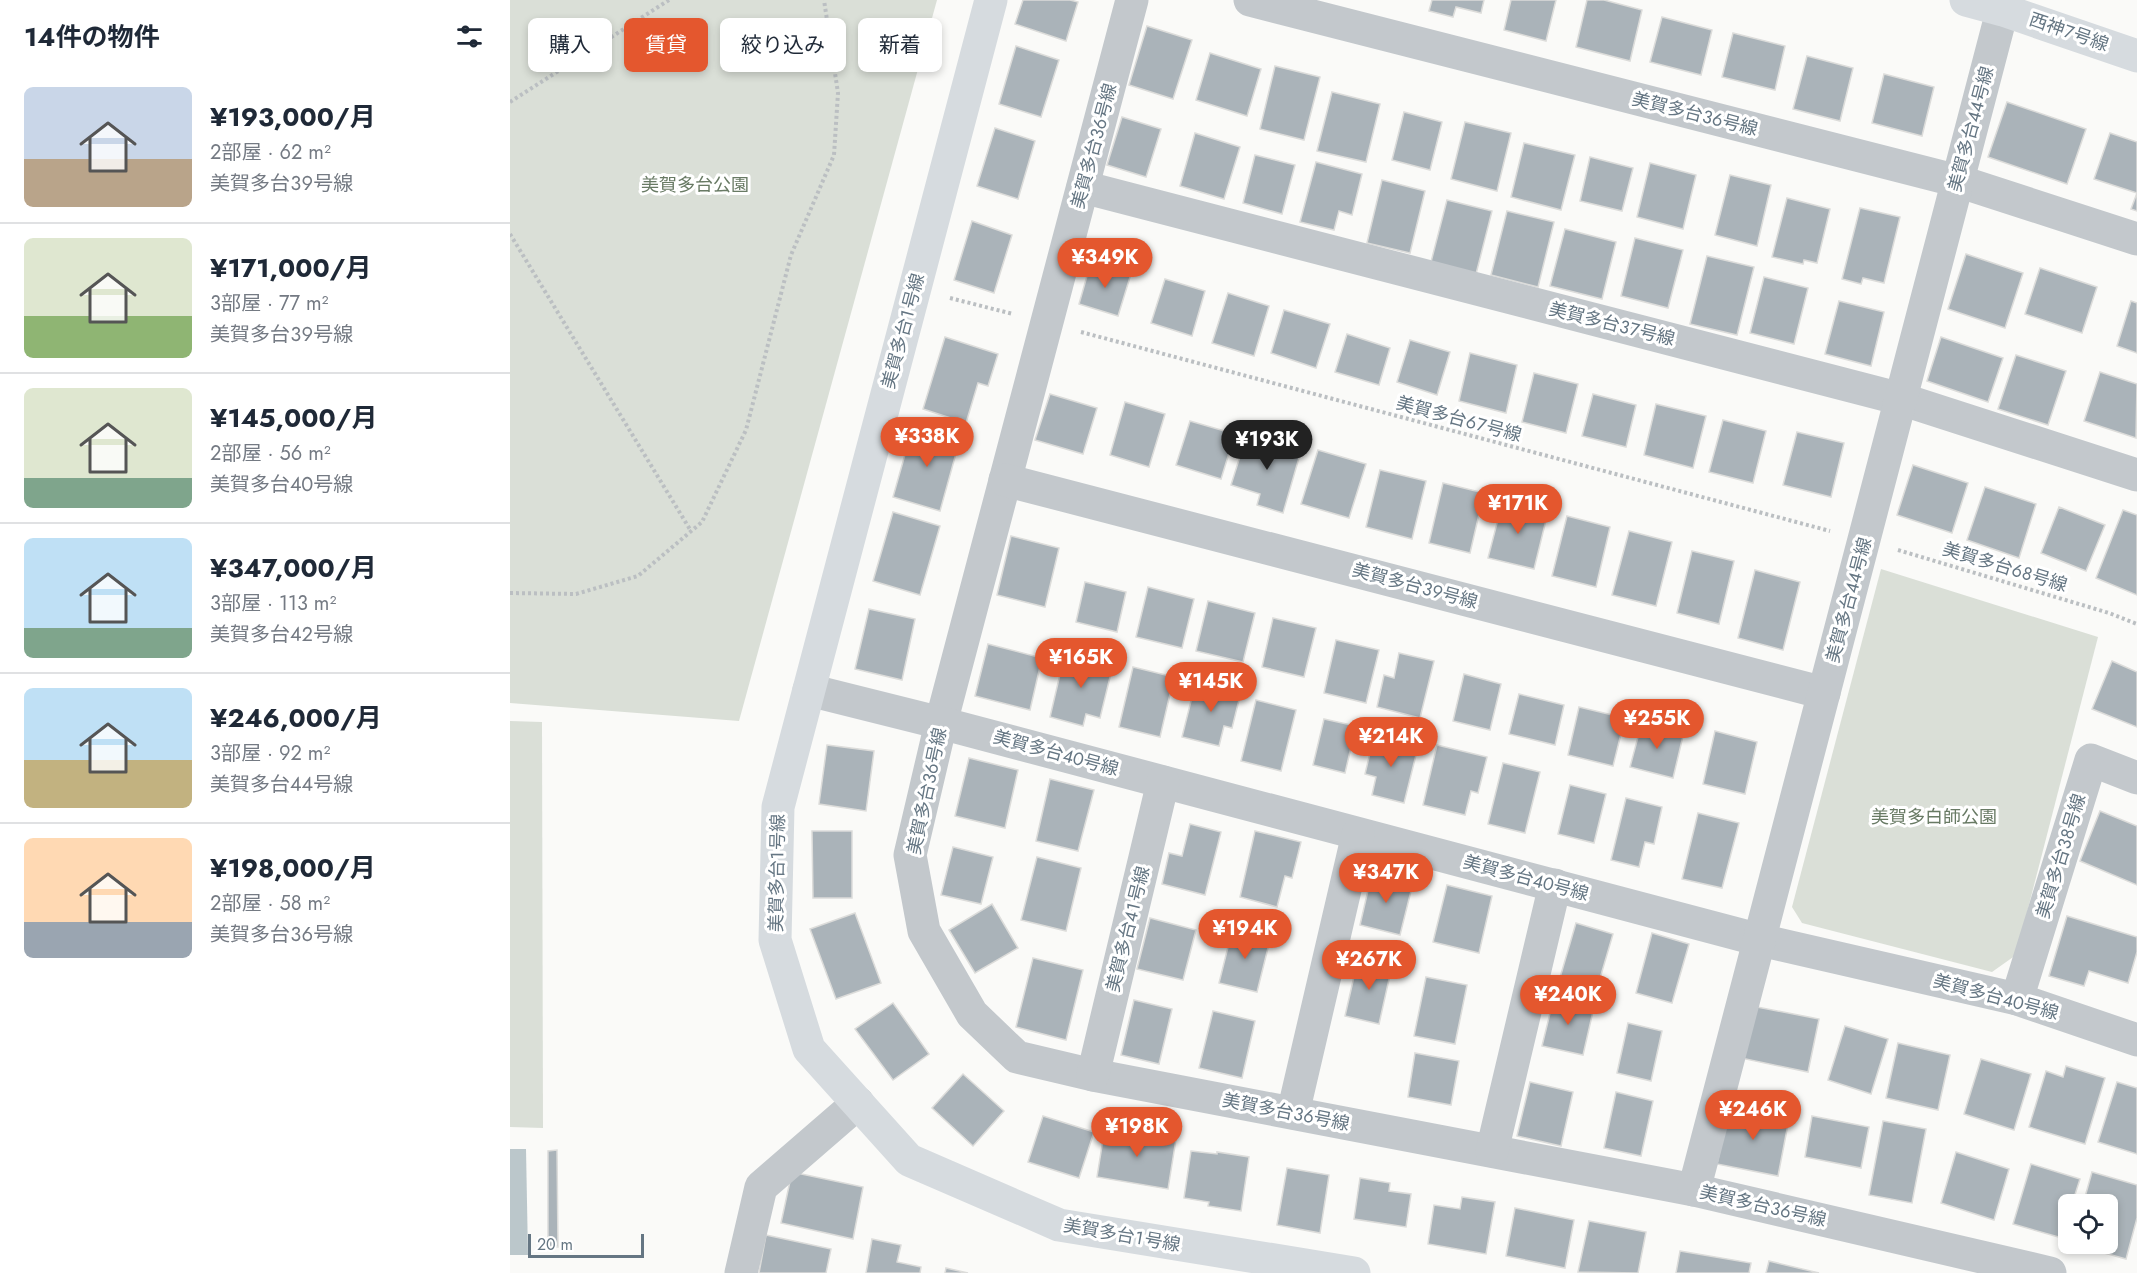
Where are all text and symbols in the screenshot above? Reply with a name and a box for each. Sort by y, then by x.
street label: 西神７号線 [2026,6,2112,58]
text: 14件の物件 [24,18,159,56]
chip: 購入 [528,18,612,72]
chip: 賃貸 [624,18,708,72]
chip: 絞り込み [720,18,846,72]
chip: 新着 [858,18,942,72]
icon: filters [453,20,486,53]
street label: 美賀多台４４号線 [1942,63,2000,195]
street label: 美賀多台３６号線 [1065,80,1123,212]
street label: 美賀多台３６号線 [1629,86,1761,142]
text: ¥193,000/月 [210,98,376,136]
icon: home [72,111,144,183]
text: 2部屋 · 62 m² [210,138,331,167]
text: 美賀多台３９号線 [210,169,353,198]
park label: 美賀多台公園 [641,172,749,198]
pin: ¥349K [1063,238,1147,289]
text: ¥349K [1071,243,1139,272]
text: ¥171,000/月 [210,249,371,287]
icon: home [72,262,144,334]
street label: 美賀多台１号線 [875,270,931,392]
text: 3部屋 · 77 m² [210,289,328,318]
street label: 美賀多台３７号線 [1546,296,1678,352]
text: 美賀多台３９号線 [210,320,353,349]
street label: 美賀多台６７号線 [1393,390,1525,448]
text: ¥145,000/月 [210,399,377,437]
icon: home [72,412,144,484]
pin: ¥338K [885,417,969,468]
pin: ¥193K [1225,420,1309,471]
text: ¥338K [895,422,959,451]
text: ¥193K [1235,425,1299,454]
text: 2部屋 · 56 m² [210,439,331,468]
text: 美賀多台４０号線 [210,470,353,499]
pin: ¥171K [1476,484,1560,535]
text: ¥171K [1488,489,1548,518]
street label: 美賀多台４４号線 [1820,534,1878,666]
street label: 美賀多台６８号線 [1940,536,2070,598]
text: ¥347,000/月 [210,549,377,587]
street label: 美賀多台３９号線 [1349,557,1481,615]
icon: home [72,562,144,634]
text: 3部屋 · 113 m² [210,589,336,618]
text: 美賀多台４２号線 [210,620,353,649]
pin: ¥165K [1039,638,1123,689]
text: ¥165K [1049,643,1113,672]
pin: ¥145K [1169,662,1253,713]
text: ¥145K [1179,667,1243,696]
text: ¥246,000/月 [210,699,382,737]
pin: ¥255K [1615,699,1699,750]
text: ¥255K [1624,704,1690,733]
icon: home [72,712,144,784]
pin: ¥214K [1349,717,1433,768]
text: ¥214K [1359,722,1423,751]
street label: 美賀多台４０号線 [990,724,1122,782]
street label: 美賀多台３６号線 [901,725,953,857]
text: 3部屋 · 92 m² [210,739,330,768]
text: 美賀多台４４号線 [210,770,353,799]
street label: 美賀多台３８号線 [2030,791,2092,921]
park label: 美賀多白師公園 [1871,804,1997,830]
street label: 美賀多台１号線 [763,814,791,932]
text: ¥198,000/月 [210,849,376,887]
street label: 美賀多台４０号線 [1460,849,1592,907]
pin: ¥347K [1344,853,1428,904]
text: ¥347K [1353,858,1419,887]
icon: home [72,862,144,934]
street label: 美賀多台４１号線 [1100,863,1156,995]
text: 2部屋 · 58 m² [210,889,330,918]
pin: ¥194K [1203,909,1287,960]
text: ¥194K [1213,914,1277,943]
text: 美賀多台３６号線 [210,920,353,949]
pin: ¥267K [1327,940,1411,991]
text: ¥267K [1336,945,1402,974]
street label: 美賀多台４０号線 [1930,968,2062,1026]
pin: ¥240K [1526,975,1610,1026]
text: ¥240K [1534,980,1602,1009]
street label: 美賀多台３６号線 [1220,1087,1352,1137]
pin: ¥246K [1711,1090,1795,1141]
text: ¥246K [1719,1095,1787,1124]
pin: ¥198K [1095,1107,1179,1158]
text: ¥198K [1105,1112,1169,1141]
street label: 美賀多台３６号線 [1697,1179,1829,1233]
map controls [2058,1194,2118,1254]
button: locate [2058,1194,2118,1254]
street label: 美賀多台１号線 [1061,1212,1183,1258]
scale bar [528,1231,644,1258]
text: 20 m [537,1233,573,1256]

